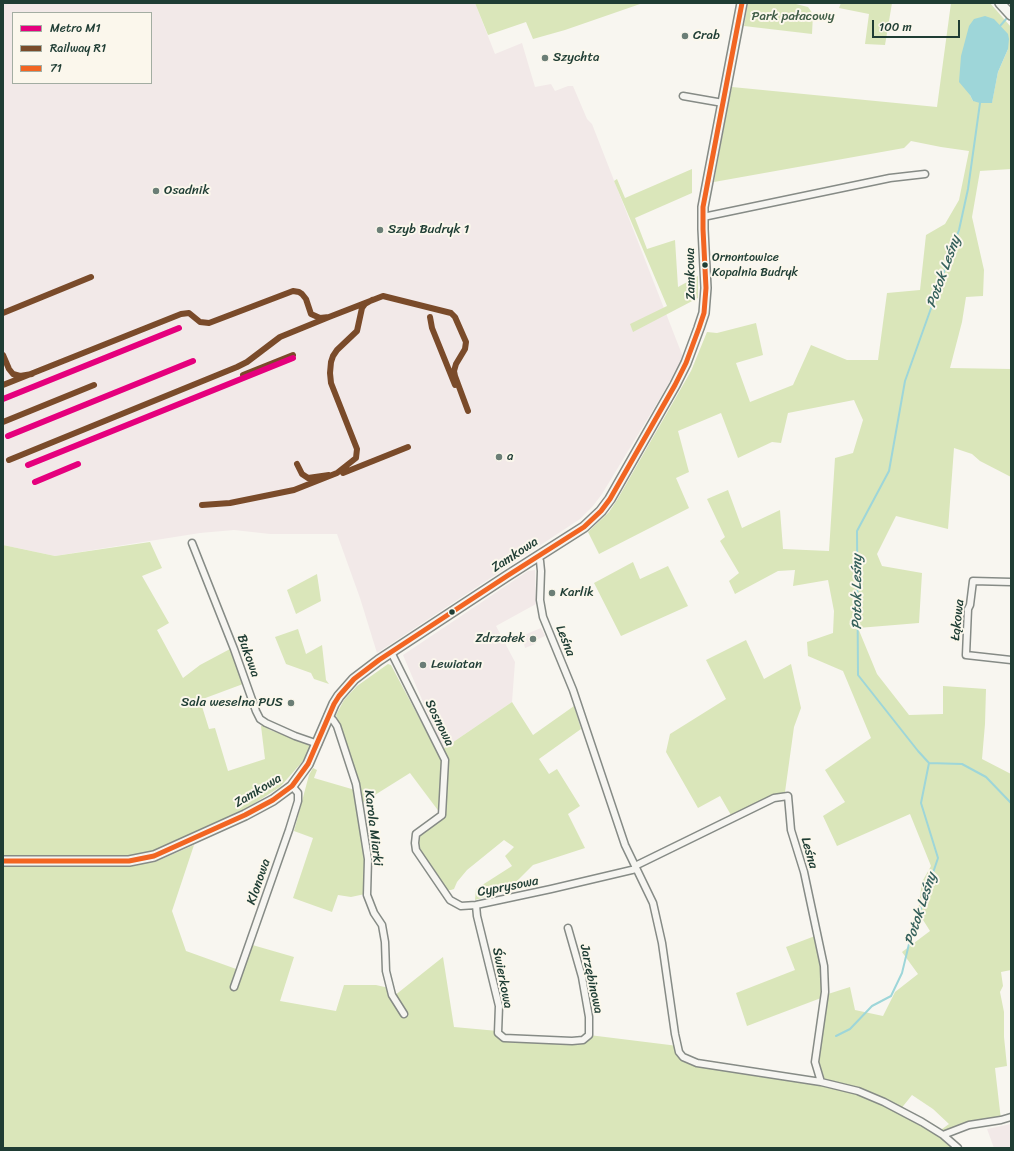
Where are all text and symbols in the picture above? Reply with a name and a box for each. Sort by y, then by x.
park label: Park pałacowy [752,9,834,25]
legend [12,12,152,84]
scale bar [874,12,962,38]
text: 100 m [879,16,912,38]
text: Metro M1 [50,17,101,39]
place label: Crab [693,28,720,44]
marker: Crab [680,31,690,41]
text: Railway R1 [50,37,106,59]
place label: Szychta [553,50,600,66]
marker: Szychta [540,53,550,63]
text: 71 [50,57,62,79]
place label: Osadnik [164,183,209,199]
marker: Osadnik [151,186,161,196]
place label: Szyb Budryk 1 [388,222,469,238]
marker: Szyb Budryk 1 [375,225,385,235]
water label: Potok Leśny [923,234,965,310]
street label: Zamkowa [683,248,699,300]
place label: Ornontowice Kopalnia Budryk [712,251,798,279]
marker: Ornontowice Kopalnia Budryk [700,260,710,270]
place label: a [507,449,514,465]
marker: a [494,452,504,462]
street label: Zamkowa [489,534,541,576]
water label: Potok Leśny [849,555,865,629]
place label: Karlik [560,585,594,601]
marker: Karlik [547,588,557,598]
street label: Łąkowa [948,599,968,641]
unlabelled marker [447,607,457,617]
street label: Leśna [552,623,578,659]
place label: Zdrzałek [475,631,525,647]
street label: Bukowa [233,633,263,679]
marker: Zdrzałek [528,634,538,644]
place label: Lewiatan [431,657,482,673]
marker: Lewiatan [418,660,428,670]
place label: Sala weselna PUS [181,695,283,711]
street label: Sosnowa [421,697,457,749]
marker: Sala weselna PUS [286,698,296,708]
street label: Zamkowa [231,771,285,811]
street label: Karola Miarki [361,789,385,867]
street label: Leśna [797,835,821,871]
street label: Klonowa [244,857,274,907]
water label: Potok Leśny [901,871,941,947]
street label: Cyprysowa [476,873,540,901]
street label: Jarzębinowa [576,943,606,1015]
street label: Świerkowa [488,946,516,1010]

